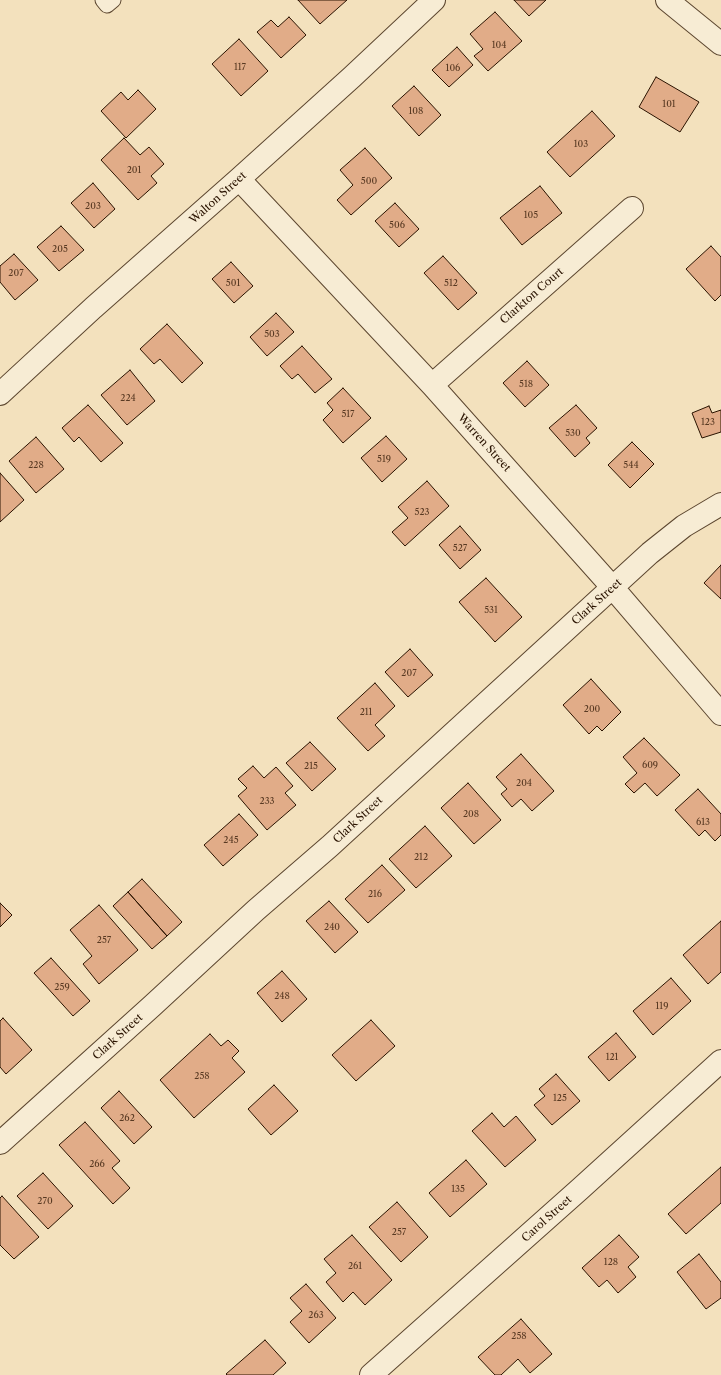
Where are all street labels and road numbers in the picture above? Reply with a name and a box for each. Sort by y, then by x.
street label: Walton Street [187,169,249,227]
street label: Clarkton Court [498,265,566,327]
street label: Warren Street [455,411,513,475]
street label: Clark Street [569,576,625,628]
street label: Clark Street [331,794,385,846]
street label: Clark Street [90,1011,146,1063]
street label: Carol Street [519,1193,575,1245]

